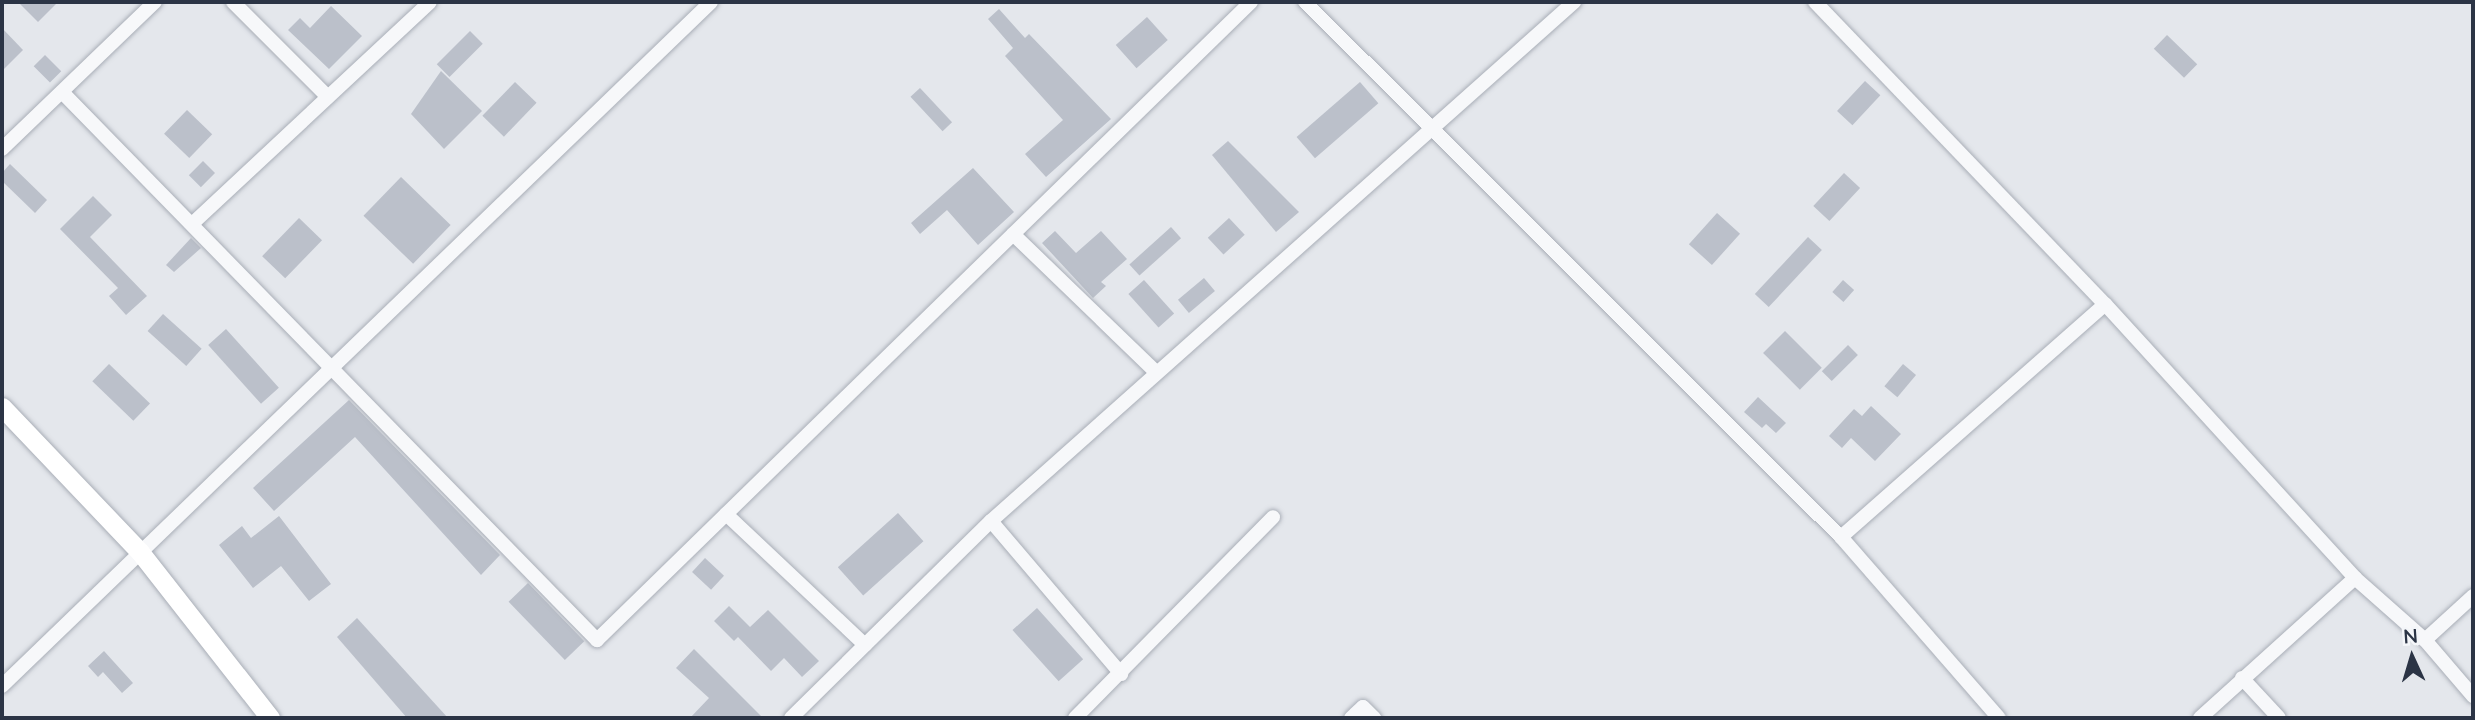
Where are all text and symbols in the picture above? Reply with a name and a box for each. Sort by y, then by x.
north arrow [2377,622,2447,692]
text: N [2402,624,2419,648]

